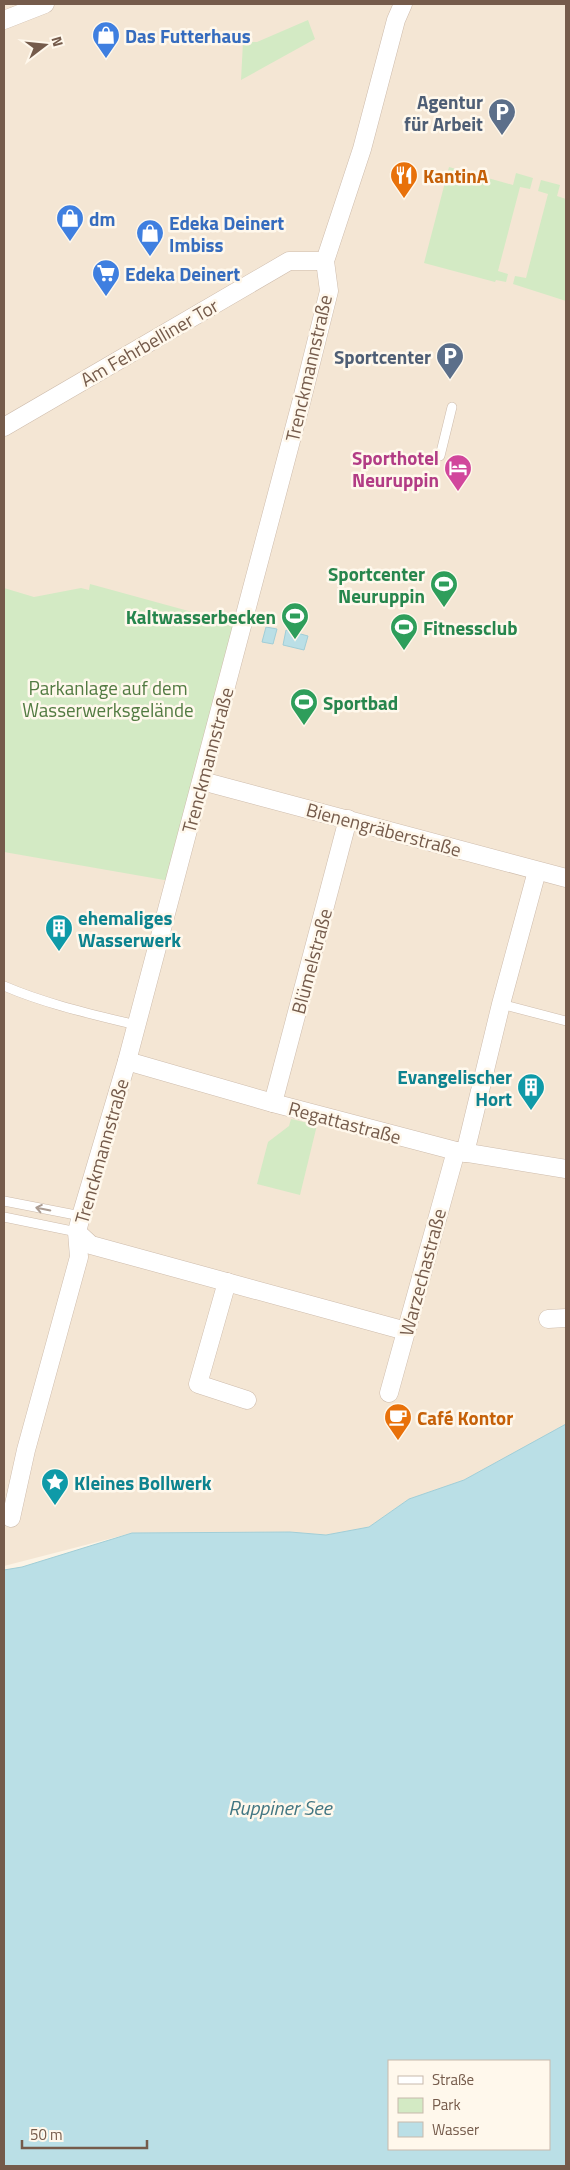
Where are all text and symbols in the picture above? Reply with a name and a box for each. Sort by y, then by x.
north arrow [20,20,70,70]
shop icon: Das Futterhaus [91,20,121,59]
place label: Das Futterhaus [125,21,251,50]
text: N [47,34,69,49]
place label: Agentur für Arbeit [404,87,483,138]
parking icon: Agentur für Arbeit [487,97,517,136]
restaurant icon: KantinA [389,160,419,199]
place label: KantinA [423,161,489,190]
shop icon: dm [55,203,85,242]
place label: dm [89,204,115,233]
place label: Edeka Deinert Imbiss [169,208,284,259]
shop icon: Edeka Deinert Imbiss [135,218,165,257]
supermarket icon: Edeka Deinert [91,258,121,297]
place label: Edeka Deinert [125,259,240,288]
street label: Am Fehrbelliner Tor [74,290,224,393]
street label: Trenckmannstraße [277,292,339,444]
parking icon: Sportcenter [435,341,465,380]
place label: Sportcenter [334,342,431,371]
place label: Sporthotel Neuruppin [352,443,439,494]
hotel icon: Sporthotel Neuruppin [443,453,473,492]
place label: Sportcenter Neuruppin [328,559,425,610]
sports icon: Sportcenter Neuruppin [429,569,459,608]
sports icon: Kaltwasserbecken [280,601,310,640]
place label: Kaltwasserbecken [126,602,276,631]
sports icon: Fitnessclub [389,612,419,651]
place label: Fitnessclub [423,613,518,642]
park label: Parkanlage auf dem Wasserwerksgelände [22,673,194,724]
street label: Trenckmannstraße [174,684,240,836]
sports icon: Sportbad [289,687,319,726]
place label: Sportbad [323,688,398,717]
street label: Bienengräberstraße [303,794,465,864]
place label: ehemaliges Wasserwerk [78,903,181,954]
street label: Blümelstraße [283,905,339,1017]
building icon: ehemaliges Wasserwerk [44,913,74,952]
place label: Evangelischer Hort [397,1062,512,1113]
building icon: Evangelischer Hort [516,1072,546,1111]
street label: Trenckmannstraße [66,1075,136,1227]
street label: Regattastraße [286,1093,404,1151]
one-way arrow [35,1203,51,1213]
street label: Warzechastraße [391,1205,453,1339]
cafe icon: Café Kontor [383,1402,413,1441]
place label: Café Kontor [417,1403,513,1432]
place icon: Kleines Bollwerk [40,1467,70,1506]
place label: Kleines Bollwerk [74,1468,212,1497]
water label: Ruppiner See [228,1792,334,1823]
legend [388,2060,550,2150]
text: Straße [432,2068,474,2091]
text: Park [432,2093,461,2116]
scale bar [22,2118,148,2150]
text: Wasser [432,2118,479,2141]
text: 50 m [30,2123,63,2146]

